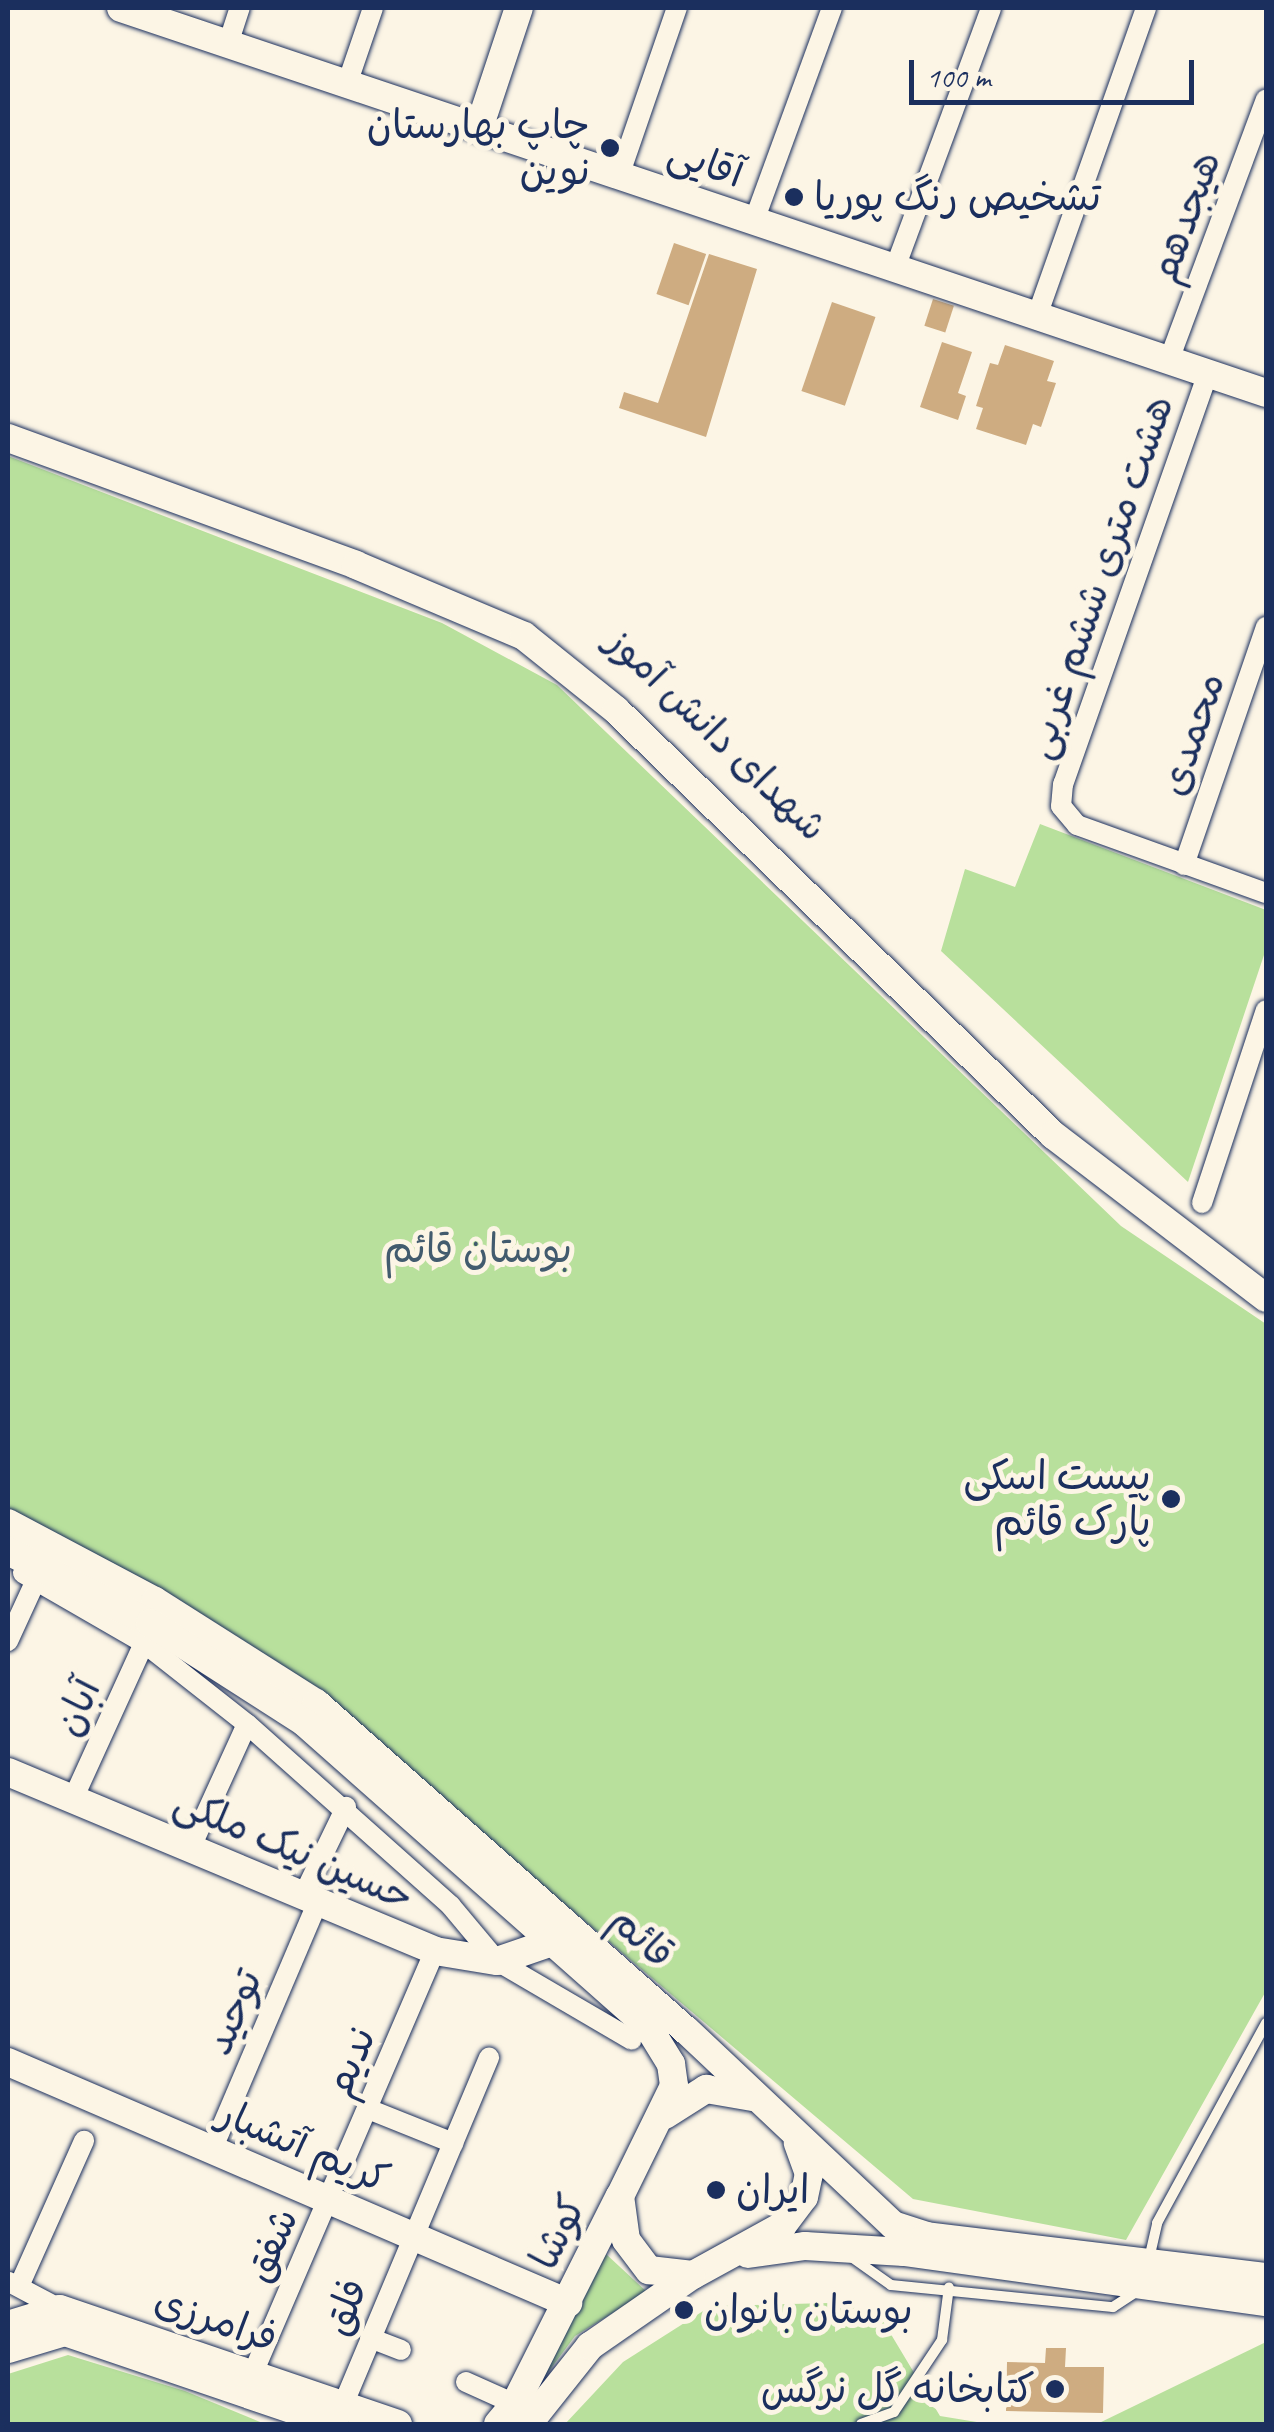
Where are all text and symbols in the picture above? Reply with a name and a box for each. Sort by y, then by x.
scale bar [914,40,1199,102]
text: 100 m [926,58,991,96]
place label: چاپ بهارستان نوين [367,101,590,195]
street label: آقایی [662,128,750,198]
marker: چاپ بهارستان نوين [599,137,621,159]
street label: هیجدهم [1139,145,1231,289]
place label: تشخیص رنگ پوریا [814,173,1101,221]
marker: تشخیص رنگ پوریا [783,186,805,208]
street label: هشت متری ششم غربی [1014,389,1184,765]
street label: شهدای دانش آموز [597,617,837,851]
street label: محمدی [1149,666,1235,802]
park label: بوستان قائم [384,1225,572,1273]
place label: پیست اسکی پارک قائم [963,1452,1151,1546]
marker: پیست اسکی پارک قائم [1160,1488,1182,1510]
street label: آبان [43,1671,111,1743]
street label: حسین نیک ملکی [167,1777,421,1921]
street label: قائم [600,1896,684,1978]
street label: توحید [194,1962,272,2062]
street label: ندیم [314,2020,386,2104]
street label: کریم آتشبار [211,2089,397,2203]
place label: ایران [736,2166,810,2214]
marker: ایران [705,2179,727,2201]
street label: کوشا [520,2187,596,2277]
street label: شفق [234,2201,308,2289]
street label: فلق [312,2272,378,2342]
street label: فرامرزی [148,2276,284,2362]
place label: بوستان بانوان [704,2286,913,2334]
marker: بوستان بانوان [673,2299,695,2321]
place label: کتابخانه گل نرگس [761,2365,1035,2413]
marker: کتابخانه گل نرگس [1044,2378,1066,2400]

